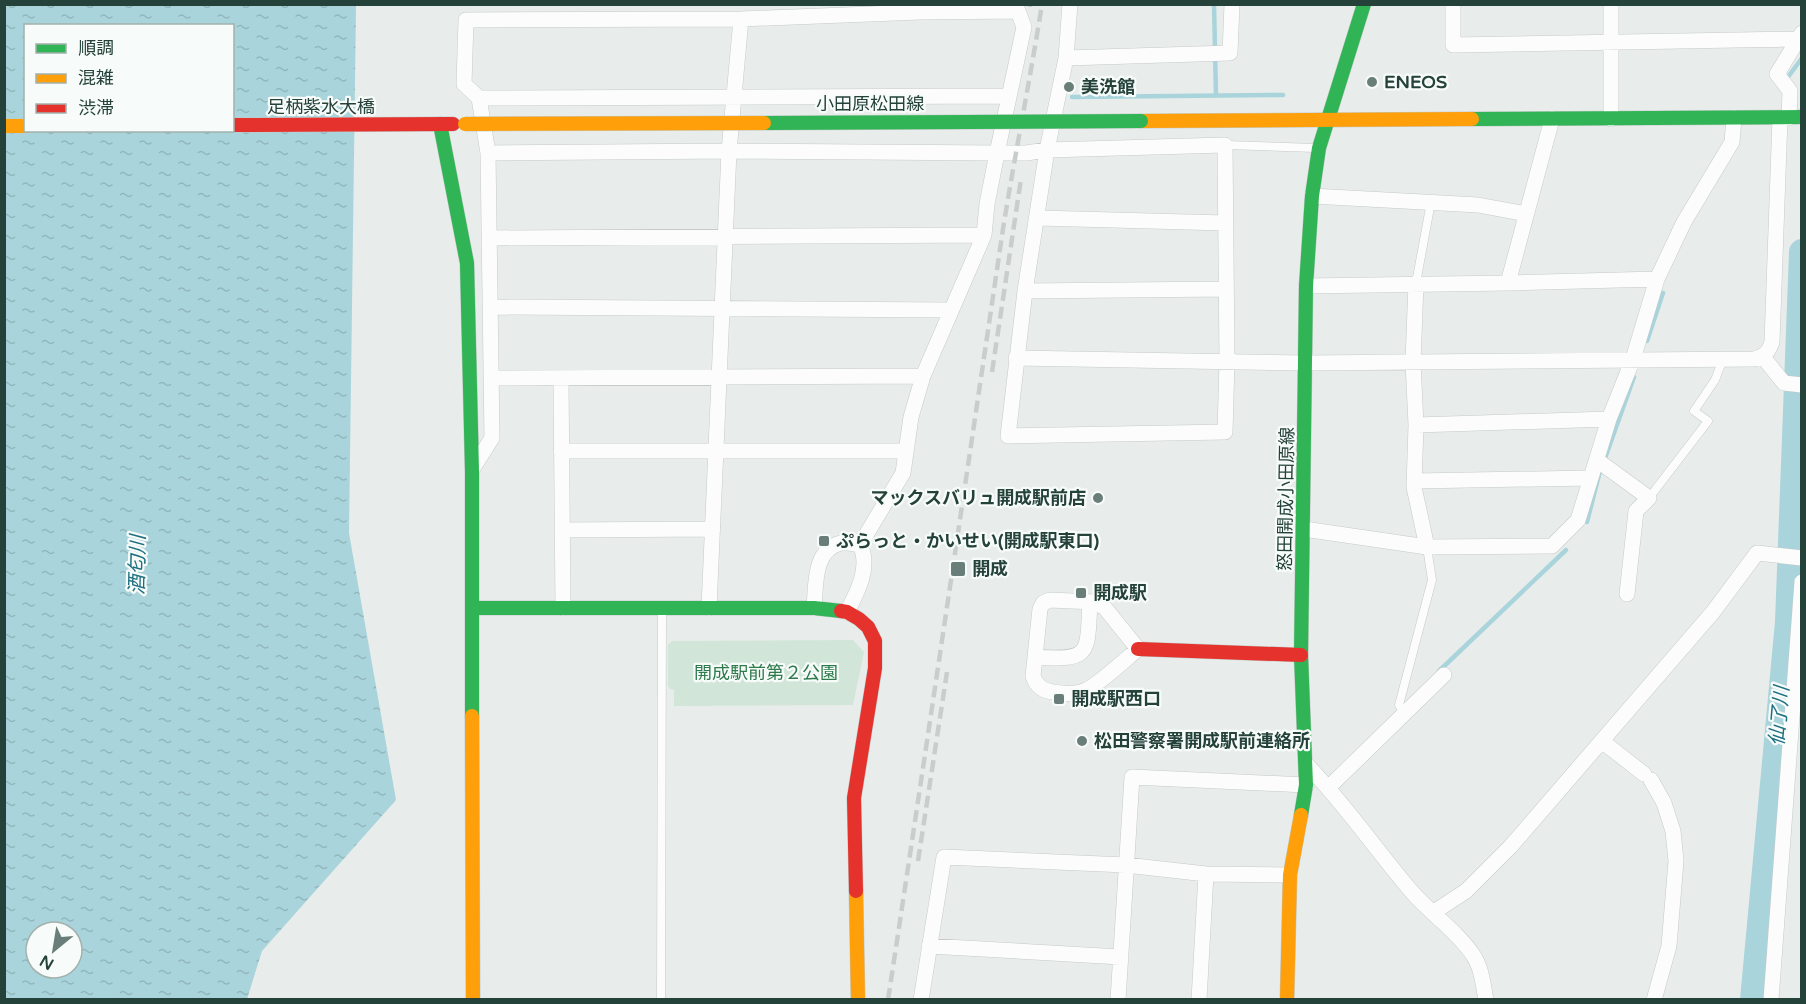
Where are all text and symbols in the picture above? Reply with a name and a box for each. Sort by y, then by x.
legend [24,24,234,132]
text: 順調 [78,37,114,59]
text: 混雑 [78,67,114,89]
place label: ENEOS [1384,71,1447,93]
marker: ENEOS [1365,75,1379,89]
place label: 美洗館 [1081,76,1135,98]
marker: 美洗館 [1062,80,1076,94]
street label: 小田原松田線 [816,93,924,115]
street label: 足柄紫水大橋 [267,96,375,118]
text: 渋滞 [78,97,114,119]
street label: 怒田開成小田原線 [1274,427,1298,571]
place label: マックスバリュ開成駅前店 [871,487,1086,509]
marker: マックスバリュ開成駅前店 [1091,491,1105,505]
place label: ぷらっと・かいせい(開成駅東口) [836,530,1100,552]
water label: 酒匂川 [125,533,151,595]
marker: ぷらっと・かいせい(開成駅東口) [817,534,831,548]
place label: 開成 [972,558,1008,580]
marker: 開成 [949,560,967,578]
place label: 開成駅 [1093,582,1147,604]
marker: 開成駅 [1074,586,1088,600]
park label: 開成駅前第２公園 [694,662,838,684]
water label: 仙了川 [1765,683,1795,747]
place label: 開成駅西口 [1071,688,1161,710]
marker: 開成駅西口 [1052,692,1066,706]
place label: 松田警察署開成駅前連絡所 [1094,730,1310,752]
marker: 松田警察署開成駅前連絡所 [1075,734,1089,748]
north arrow [24,920,84,980]
text: N [36,950,58,974]

